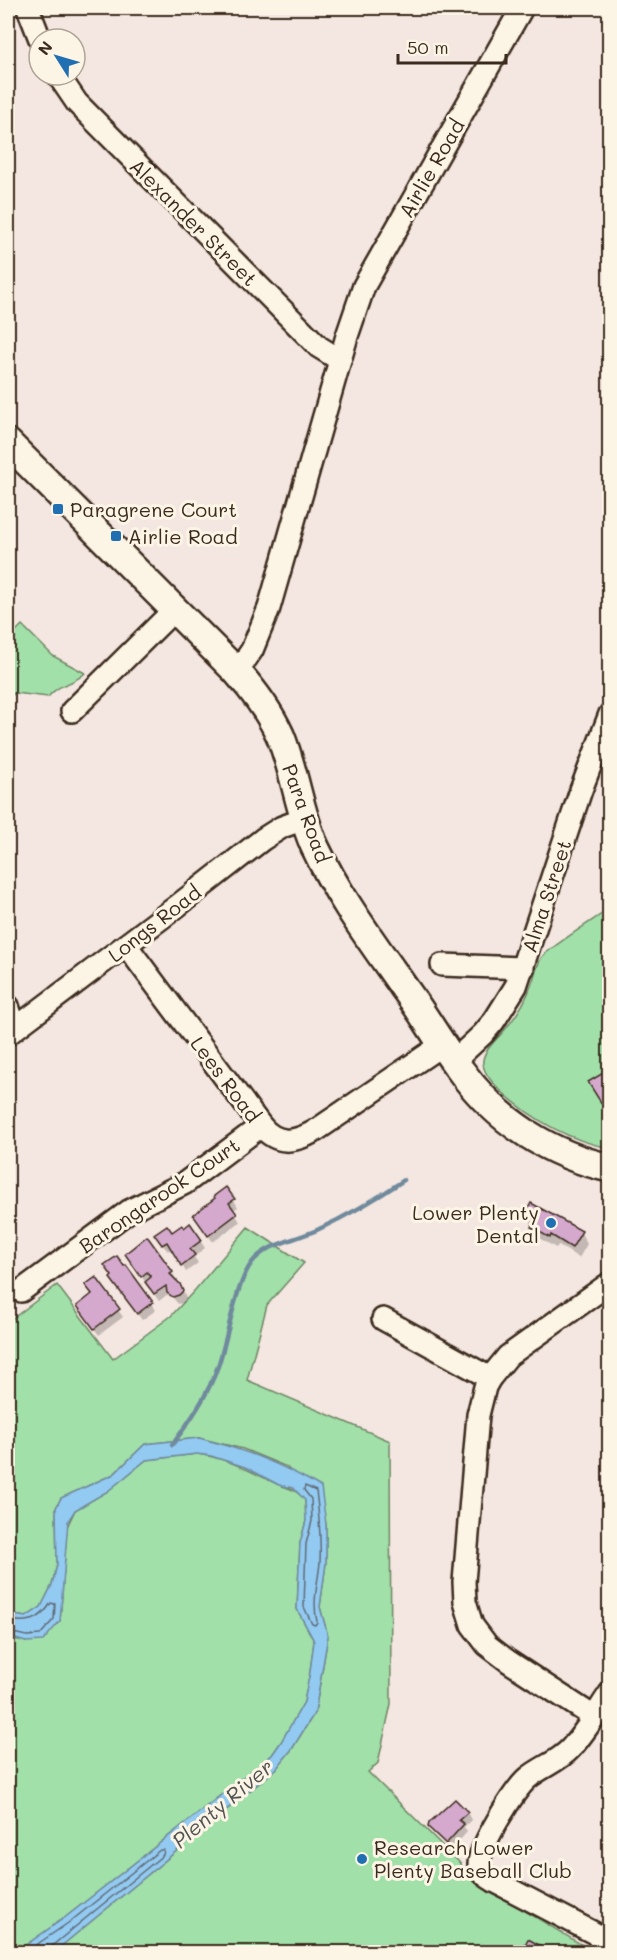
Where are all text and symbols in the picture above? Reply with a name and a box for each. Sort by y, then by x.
north arrow [27,27,87,87]
scale bar [398,27,506,65]
text: 50 m [407,35,449,59]
text: N [33,36,57,59]
street label: Airlie Road [392,114,470,222]
street label: Alexander Street [125,153,263,291]
place label: Paragrene Court [70,496,237,522]
marker: Paragrene Court [51,502,65,516]
place label: Airlie Road [128,523,238,549]
marker: Airlie Road [109,529,123,543]
street label: Para Road [277,760,337,866]
street label: Alma Street [516,836,576,956]
street label: Longs Road [102,879,206,967]
street label: Lees Road [185,1031,267,1127]
street label: Barongarook Court [74,1131,244,1259]
place label: Lower Plenty Dental [412,1199,539,1248]
marker: Lower Plenty Dental [544,1216,558,1230]
water label: Plenty River [166,1753,278,1853]
place label: Research Lower Plenty Baseball Club [374,1834,572,1883]
marker: Research Lower Plenty Baseball Club [355,1852,369,1866]

